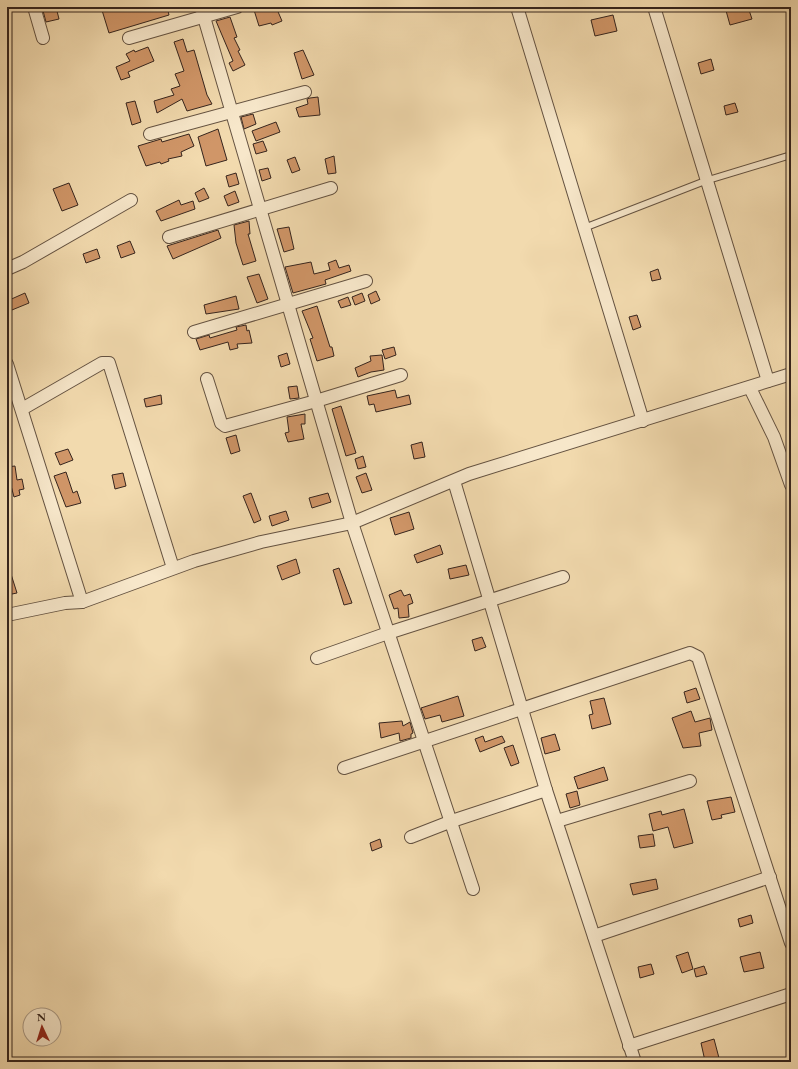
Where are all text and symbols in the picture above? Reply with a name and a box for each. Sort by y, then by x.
north arrow [22,1007,62,1047]
text: N [36,1010,46,1024]

